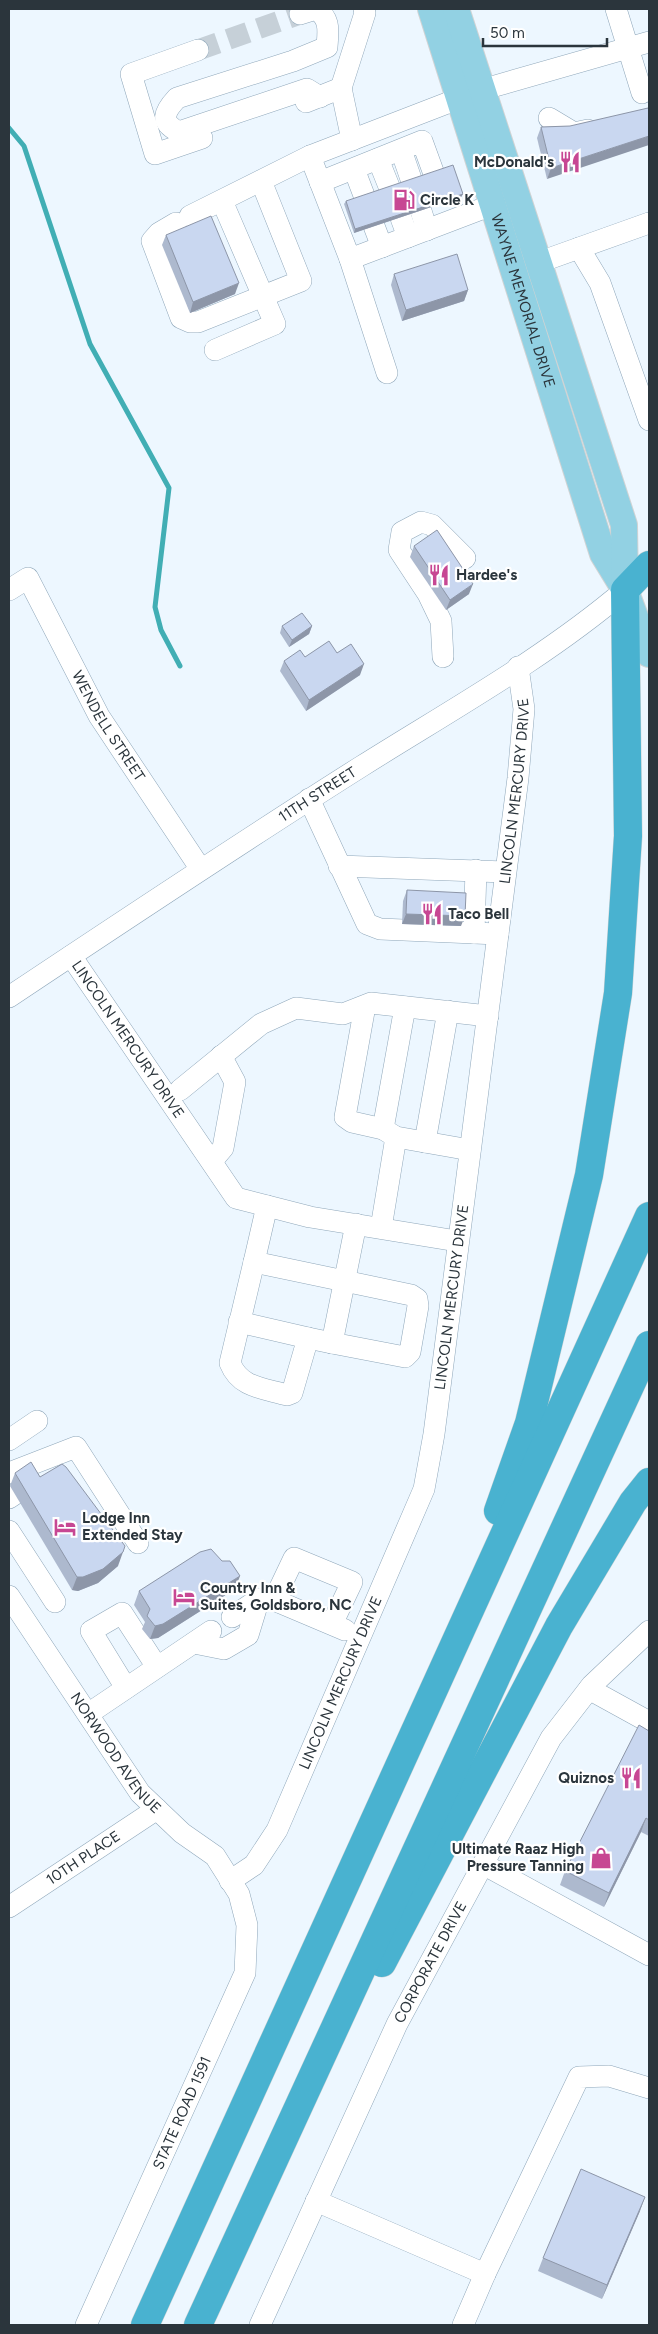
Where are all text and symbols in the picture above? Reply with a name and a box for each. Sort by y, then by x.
scale bar [483,15,607,47]
text: 50 m [490,24,525,42]
restaurant icon: McDonald's [557,149,583,175]
place label: McDonald's [474,153,554,171]
fuel station icon: Circle K [391,187,417,213]
place label: Circle K [420,191,474,209]
street label: WAYNE MEMORIAL DRIVE [487,212,559,390]
restaurant icon: Hardee's [426,562,452,588]
place label: Hardee's [456,566,517,584]
street label: WENDELL STREET [68,668,149,785]
street label: LINCOLN MERCURY DRIVE [496,697,533,885]
street label: 11TH STREET [275,763,360,826]
restaurant icon: Taco Bell [419,901,445,927]
place label: Taco Bell [448,905,509,923]
street label: LINCOLN MERCURY DRIVE [68,957,188,1122]
street label: LINCOLN MERCURY DRIVE [431,1203,472,1391]
place label: Lodge Inn Extended Stay [82,1509,183,1544]
hotel icon: Lodge Inn Extended Stay [52,1514,78,1540]
place label: Country Inn & Suites, Goldsboro, NC [200,1579,352,1614]
hotel icon: Country Inn & Suites, Goldsboro, NC [171,1584,197,1610]
street label: LINCOLN MERCURY DRIVE [295,1593,386,1772]
street label: NORWOOD AVENUE [67,1689,165,1817]
restaurant icon: Quiznos [618,1765,644,1791]
place label: Quiznos [558,1769,614,1787]
street label: 10TH PLACE [43,1827,124,1889]
place label: Ultimate Raaz High Pressure Tanning [452,1840,584,1875]
shop icon: Ultimate Raaz High Pressure Tanning [588,1845,614,1871]
street label: CORPORATE DRIVE [390,1898,470,2026]
street label: STATE ROAD 1591 [149,2054,215,2172]

